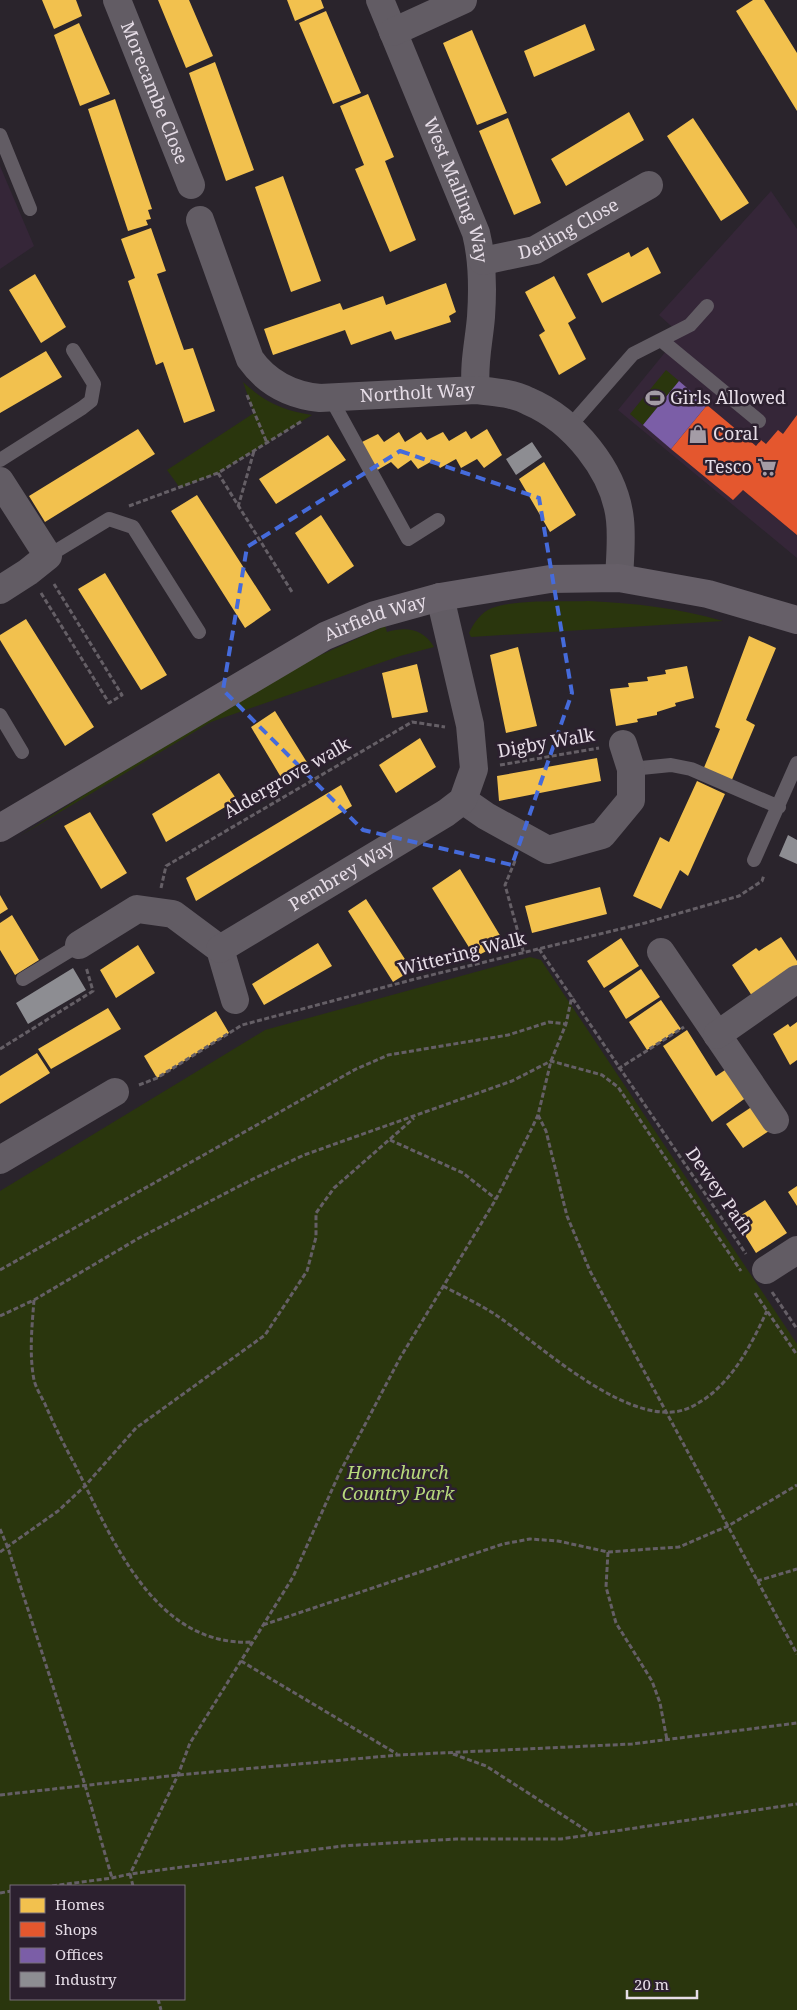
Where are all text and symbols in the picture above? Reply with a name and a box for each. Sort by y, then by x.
street label: Morecambe Close [116,18,194,167]
street label: West Malling Way [419,113,494,265]
street label: Detling Close [516,192,623,264]
street label: Northolt Way [359,377,476,407]
place label: Girls Allowed [670,385,786,409]
sports icon: Girls Allowed [644,387,666,409]
place label: Coral [713,421,759,445]
shop icon: Coral [687,423,709,445]
place label: Tesco [705,454,752,478]
supermarket icon: Tesco [756,456,778,478]
street label: Airfield Way [320,588,430,646]
street label: Digby Walk [496,722,597,762]
street label: Aldergrove walk [219,731,355,823]
street label: Pembrey Way [284,834,399,916]
street label: Wittering Walk [395,925,529,981]
street label: Dewey Path [681,1142,759,1239]
park label: Hornchurch Country Park [342,1460,455,1505]
legend [10,1885,185,2000]
text: Homes [55,1894,105,1914]
text: Shops [55,1919,98,1939]
text: Offices [55,1944,104,1964]
scale bar [627,1968,697,2000]
text: Industry [55,1969,117,1989]
text: 20 m [634,1974,669,1994]

